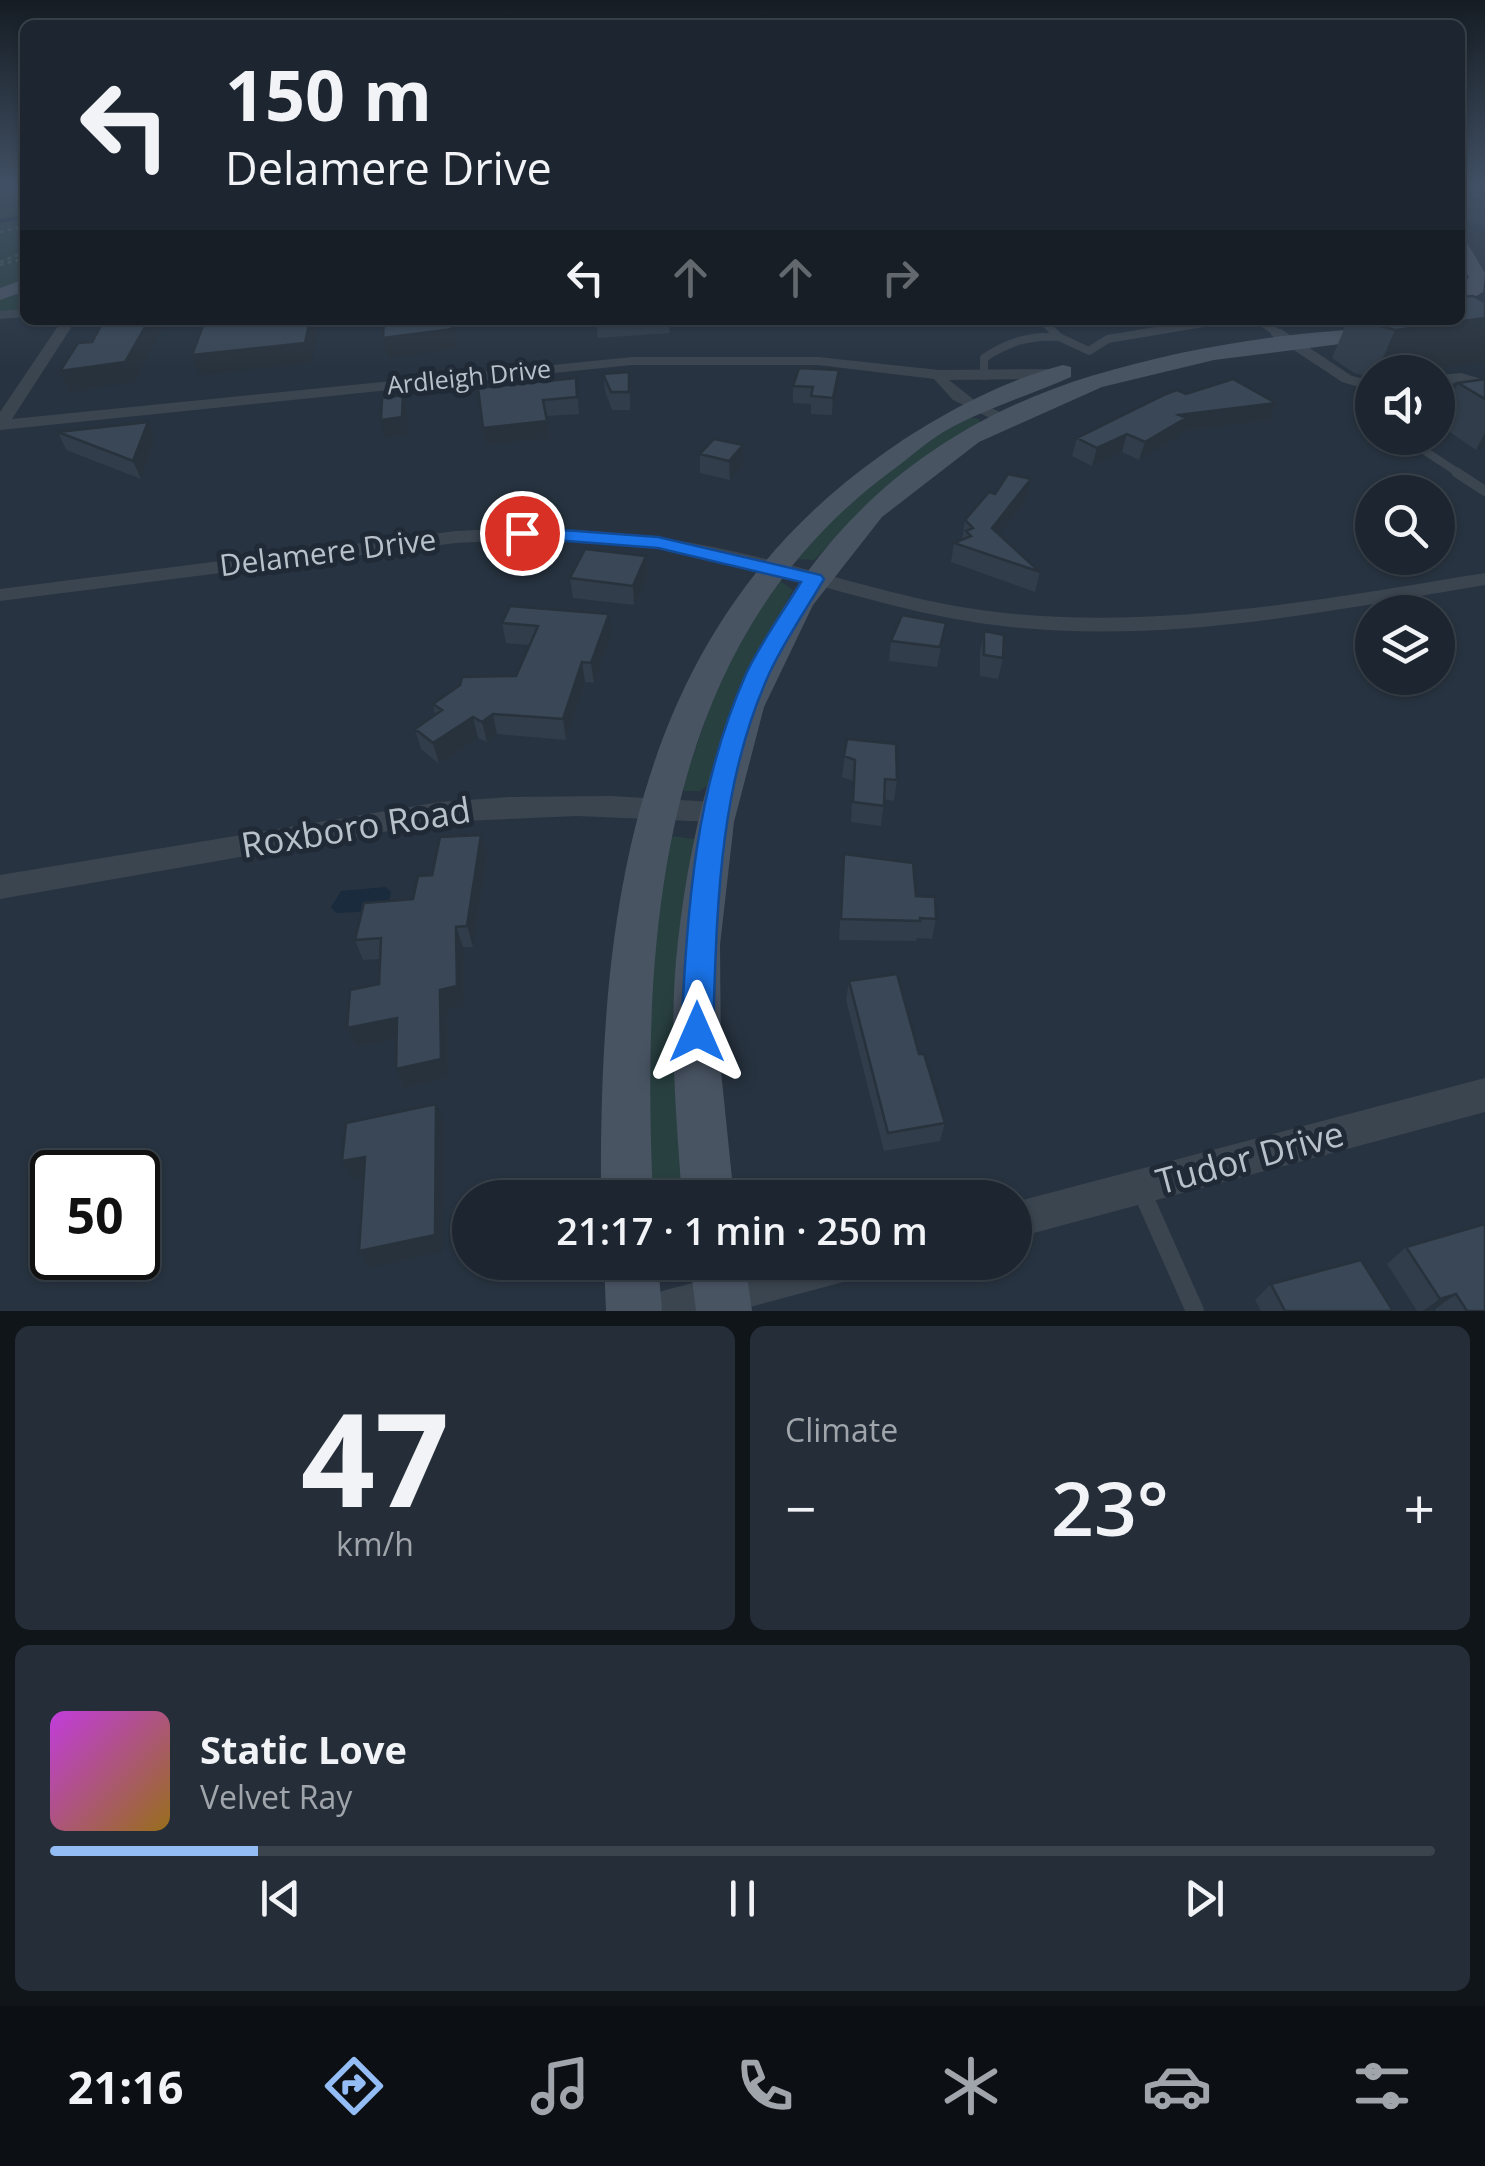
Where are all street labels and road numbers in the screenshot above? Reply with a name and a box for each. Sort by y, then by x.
street label: Ardleigh Drive [385,350,553,402]
street label: Delamere Drive [217,518,438,585]
street label: Roxboro Road [238,785,474,868]
street label: Tudor Drive [1151,1109,1349,1204]

